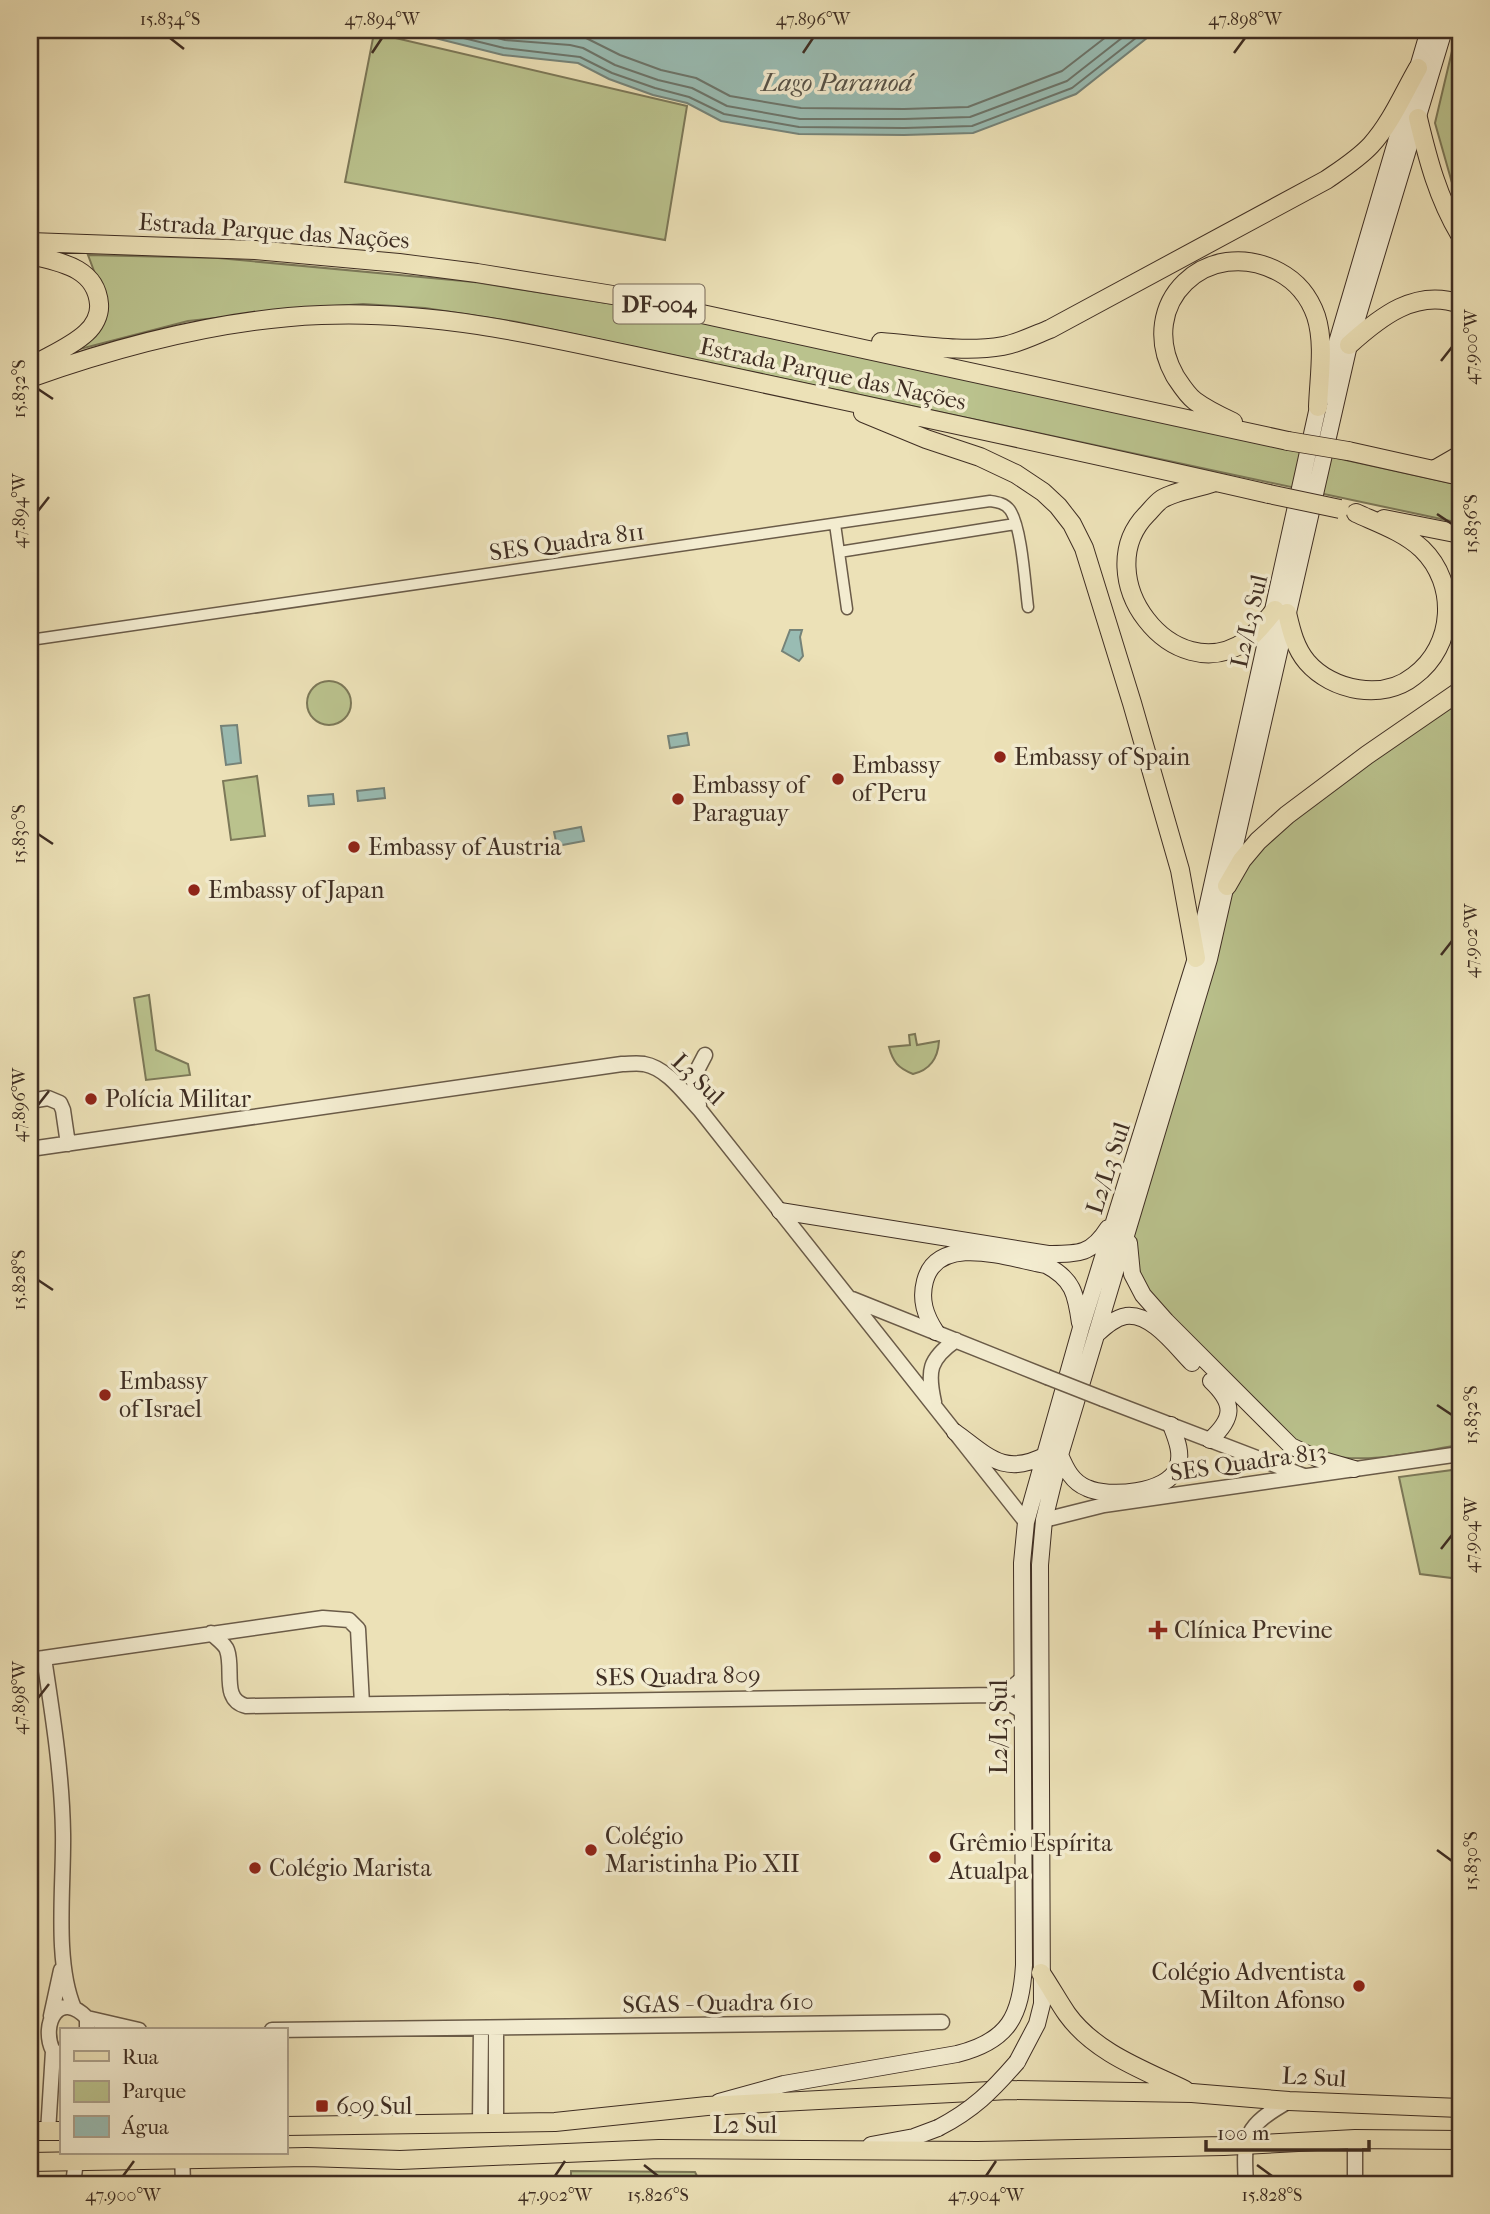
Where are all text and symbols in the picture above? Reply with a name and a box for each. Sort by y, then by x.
text: 15.834°S [140,9,200,30]
text: 47.894°W [344,9,421,30]
text: 47.896°W [776,9,852,30]
text: 47.898°W [1208,9,1283,30]
water label: Lago Paranoá [760,67,915,98]
street label: Estrada Parque das Nações [138,208,411,255]
road number: DF-004 [614,284,704,324]
text: 47.900°W [1461,308,1482,385]
street label: Estrada Parque das Nações [697,332,969,417]
text: 15.832°S [9,359,30,419]
text: 47.894°W [9,472,30,549]
text: 15.836°S [1461,494,1482,554]
street label: SES Quadra 811 [488,517,646,567]
street label: L2/L3 Sul [1225,571,1273,670]
place label: Embassy of Spain [1014,743,1190,771]
marker: Embassy of Spain [992,749,1008,765]
place label: Embassy of Peru [852,751,942,807]
place label: Embassy of Paraguay [692,771,811,827]
marker: Embassy of Peru [830,771,846,787]
marker: Embassy of Paraguay [670,791,686,807]
text: 15.830°S [9,804,30,864]
place label: Embassy of Austria [368,833,562,861]
marker: Embassy of Austria [346,839,362,855]
place label: Embassy of Japan [208,876,384,904]
marker: Embassy of Japan [186,882,202,898]
text: 47.902°W [1461,902,1482,978]
street label: L3 Sul [666,1047,730,1111]
text: 47.896°W [9,1066,30,1142]
place label: Polícia Militar [105,1085,252,1113]
marker: Polícia Militar [83,1091,99,1107]
street label: L2/L3 Sul [1080,1118,1136,1217]
text: 15.828°S [9,1250,30,1310]
place label: Embassy of Israel [119,1367,209,1423]
text: 15.832°S [1461,1385,1482,1445]
marker: Embassy of Israel [97,1387,113,1403]
street label: SES Quadra 813 [1168,1437,1328,1487]
text: 47.904°W [1461,1496,1482,1573]
place label: Clínica Previne [1174,1616,1333,1644]
marker: Clínica Previne [1148,1620,1168,1640]
text: 47.898°W [9,1660,30,1735]
street label: SES Quadra 809 [595,1661,761,1691]
street label: L2/L3 Sul [985,1679,1013,1774]
place label: Colégio Maristinha Pio XII [605,1822,800,1878]
place label: Grêmio Espírita Atualpa [948,1829,1113,1885]
text: 15.830°S [1461,1831,1482,1891]
marker: Colégio Maristinha Pio XII [583,1842,599,1858]
marker: Grêmio Espírita Atualpa [927,1849,943,1865]
place label: Colégio Marista [269,1854,432,1882]
marker: Colégio Marista [247,1860,263,1876]
place label: Colégio Adventista Milton Afonso [1152,1958,1346,2014]
marker: Colégio Adventista Milton Afonso [1351,1978,1367,1994]
street label: SGAS - Quadra 610 [622,1987,814,2019]
legend [60,2028,287,2154]
text: Rua [122,2045,159,2069]
street label: L2 Sul [1281,2061,1347,2093]
text: Parque [122,2079,186,2103]
place label: 609 Sul [336,2092,413,2120]
marker: 609 Sul [314,2098,330,2114]
scale bar [1206,2109,1369,2153]
street label: L2 Sul [713,2111,778,2139]
text: Água [121,2115,169,2139]
text: 100 m [1217,2121,1270,2145]
text: 47.900°W [85,2185,162,2206]
text: 47.902°W [518,2185,594,2206]
text: 15.826°S [627,2185,689,2206]
text: 47.904°W [948,2185,1025,2206]
text: 15.828°S [1242,2185,1302,2206]

